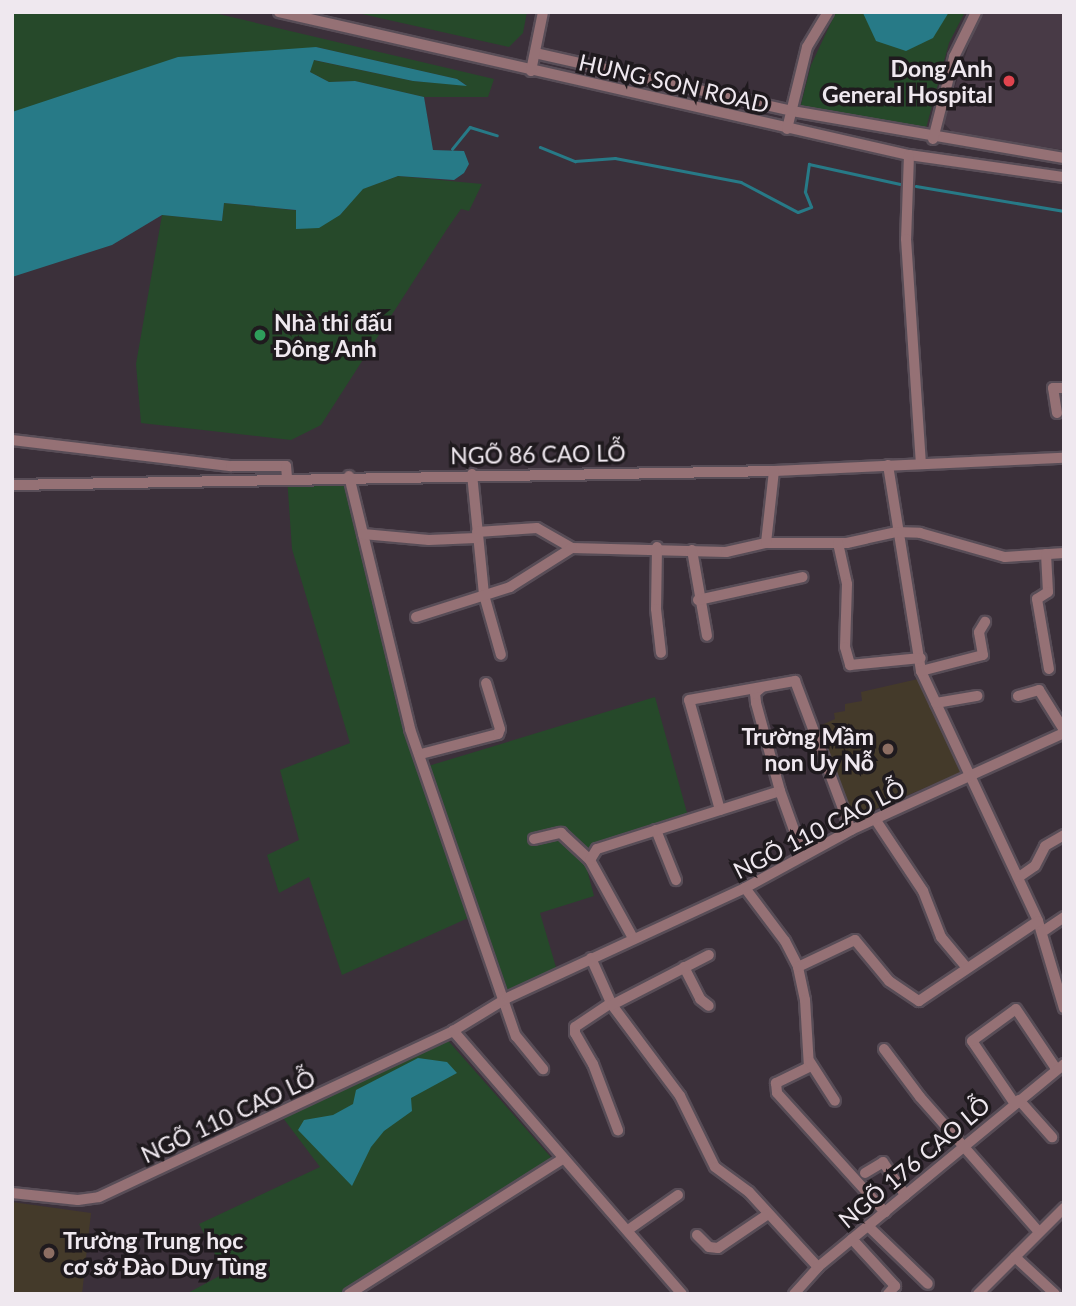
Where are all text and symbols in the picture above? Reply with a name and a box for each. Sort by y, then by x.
street label: HUNG SON ROAD [576,48,772,118]
place label: Dong Anh General Hospital [822,54,993,108]
marker: Dong Anh General Hospital [999,71,1019,91]
place label: Nhà thi đấu Đông Anh [274,308,392,362]
marker: Nhà thi đấu Đông Anh [252,327,268,343]
street label: NGÕ 86 CAO LỖ [450,439,626,469]
place label: Trường Mầm non Uy Nỗ [742,722,874,776]
marker: Trường Mầm non Uy Nỗ [880,741,896,757]
street label: NGÕ 110 CAO LỖ [729,774,909,884]
street label: NGÕ 110 CAO LỖ [137,1064,319,1168]
street label: NGÕ 176 CAO LỖ [833,1091,995,1233]
place label: Trường Trung học cơ sở Đào Duy Tùng [63,1226,270,1280]
marker: Trường Trung học cơ sở Đào Duy Tùng [41,1245,57,1261]

